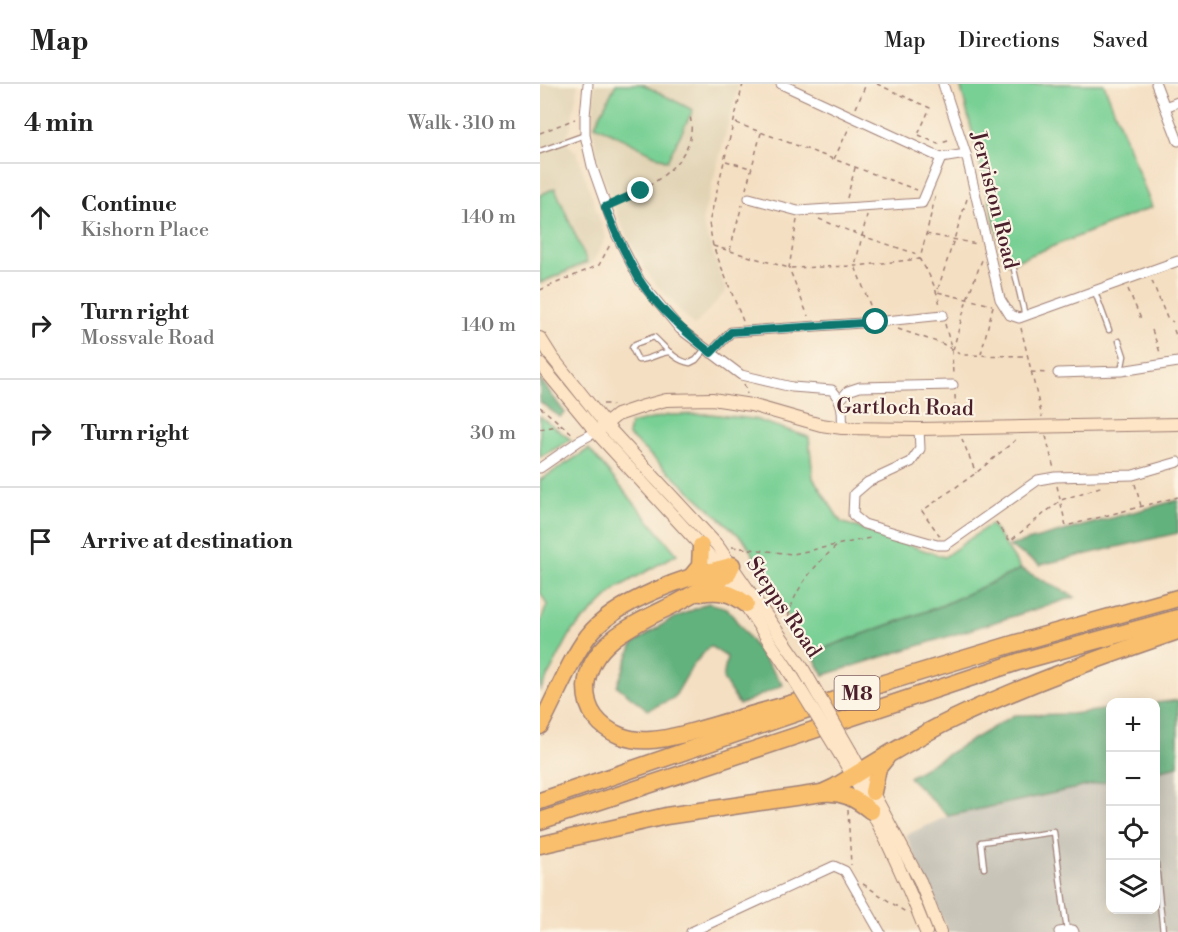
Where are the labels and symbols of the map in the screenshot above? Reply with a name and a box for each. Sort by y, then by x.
street label: Jerviston Road [964,128,1024,272]
route end [627,177,653,203]
route start [862,308,888,334]
street label: Gartloch Road [836,394,974,422]
street label: Stepps Road [740,552,827,663]
road number: M8 [834,676,880,710]

